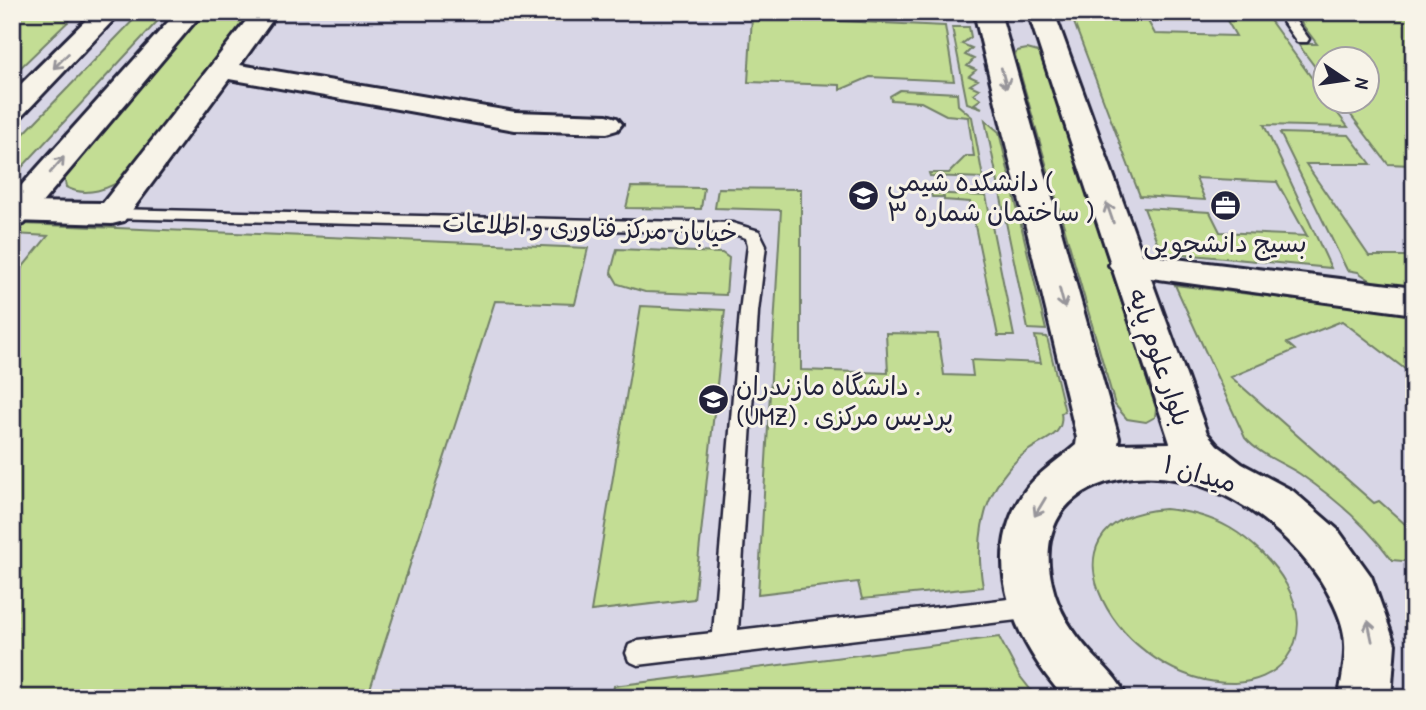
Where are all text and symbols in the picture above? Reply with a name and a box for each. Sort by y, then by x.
north arrow [1310,46,1380,116]
one-way arrow [53,52,70,69]
one-way arrow [999,67,1012,89]
text: N [1349,76,1376,92]
one-way arrow [49,156,65,174]
place label: دانشکده شیمی ( ساختمان شماره ۳ ) [887,164,1095,229]
school or university icon: دانشکده شیمی ( ساختمان شماره ۳ ) [847,179,881,213]
office icon: بسیج دانشجویی [1208,189,1242,223]
one-way arrow [1103,203,1115,225]
street label: خیابان مرکز فناوری و اطلاعات [442,204,738,250]
place label: بسیج دانشجویی [1143,225,1307,261]
street label: بلوار علوم پایه [1117,283,1200,431]
one-way arrow [1056,286,1069,309]
place label: دانشگاه مازندران . (UMZ) . پردیس مرکزی [736,368,953,433]
school or university icon: دانشگاه مازندران . (UMZ) . پردیس مرکزی [696,383,730,417]
street label: میدان ۱ [1159,446,1241,500]
one-way arrow [1033,496,1047,516]
one-way arrow [1362,620,1376,643]

